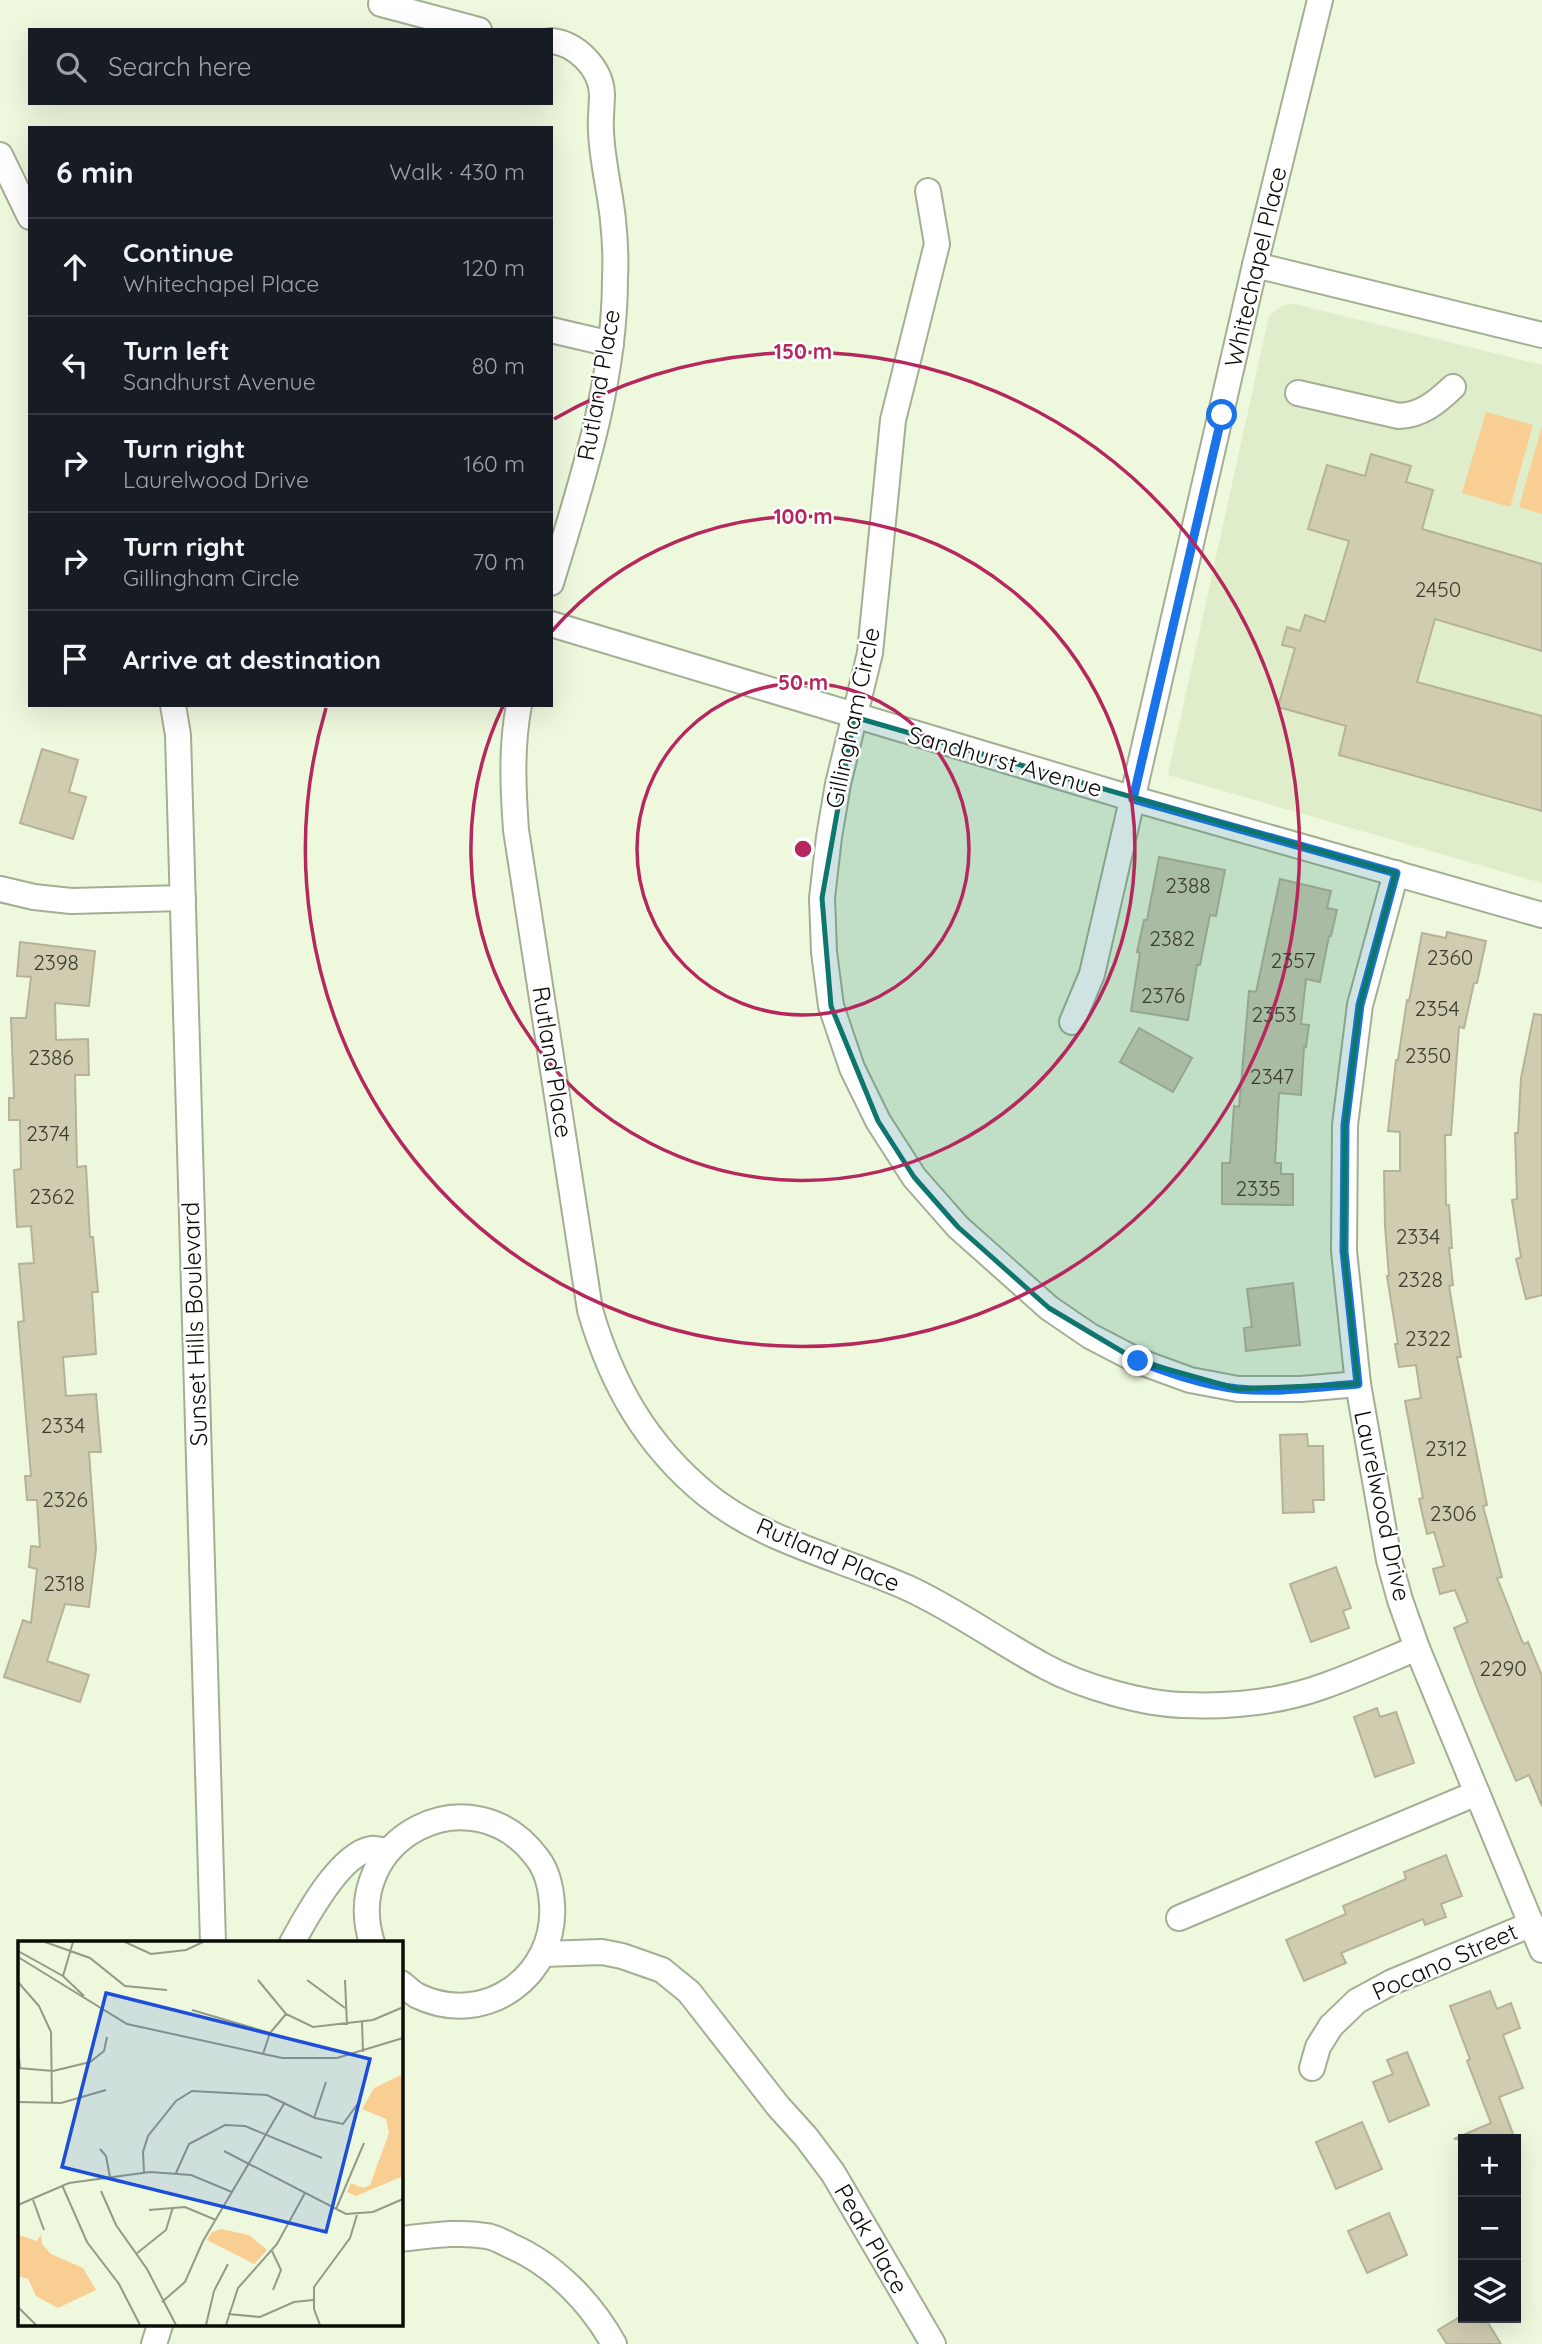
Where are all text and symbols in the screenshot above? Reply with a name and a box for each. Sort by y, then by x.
search box [28,28,553,105]
icon: search [52,48,90,86]
text: Search here [108,50,252,83]
text: 6 min [56,153,134,191]
text: Walk · 430 m [389,157,525,186]
street label: Whitechapel Place [1217,164,1293,370]
text: Continue [123,236,234,269]
icon: ahead [56,248,94,286]
text: 120 m [463,253,525,282]
text: Whitechapel Place [123,269,319,298]
street label: Rutland Place [570,307,626,463]
text: Turn left [123,334,230,367]
text: 150 m [774,338,832,364]
icon: left [56,346,94,384]
text: 80 m [472,351,525,380]
text: Sandhurst Avenue [123,367,316,396]
route start [1206,399,1237,430]
text: Turn right [123,432,245,465]
icon: right [56,444,94,482]
text: 160 m [463,449,525,478]
text: Laurelwood Drive [123,465,309,494]
text: 100 m [773,503,833,529]
text: Turn right [123,530,245,563]
icon: right [56,542,94,580]
text: 70 m [472,547,525,576]
text: Gillingham Circle [123,563,300,592]
house number: 2450 [1415,576,1461,602]
street label: Gillingham Circle [818,625,886,811]
icon: arrive [56,640,94,678]
text: Arrive at destination [123,643,381,676]
text: 50 m [778,669,828,695]
street label: Sandhurst Avenue [905,719,1106,803]
centre of rings [791,837,815,861]
house number: 2388 [1165,872,1211,898]
house number: 2382 [1149,925,1195,951]
house number: 2360 [1427,944,1473,970]
house number: 2357 [1271,947,1316,973]
house number: 2398 [33,949,79,975]
house number: 2376 [1141,982,1185,1008]
street label: Rutland Place [526,984,580,1140]
house number: 2354 [1414,995,1460,1021]
house number: 2353 [1251,1001,1297,1027]
house number: 2350 [1405,1042,1451,1068]
house number: 2386 [28,1044,74,1070]
house number: 2347 [1250,1063,1294,1089]
house number: 2374 [26,1120,70,1146]
house number: 2335 [1235,1175,1281,1201]
house number: 2362 [29,1183,75,1209]
street label: Sunset Hills Boulevard [175,1201,213,1447]
house number: 2334 [1396,1223,1440,1249]
house number: 2328 [1397,1266,1443,1292]
house number: 2322 [1405,1325,1451,1351]
route end [1122,1345,1153,1376]
street label: Laurelwood Drive [1348,1408,1418,1604]
house number: 2334 [41,1412,85,1438]
house number: 2312 [1425,1435,1467,1461]
house number: 2326 [42,1486,88,1512]
house number: 2306 [1430,1500,1476,1526]
street label: Rutland Place [752,1510,905,1598]
house number: 2318 [43,1570,85,1596]
house number: 2290 [1479,1655,1527,1681]
street label: Pocano Street [1367,1916,1522,2007]
inset map [18,1941,402,2326]
map controls [1458,2134,1521,2323]
button: + [1458,2134,1521,2197]
street label: Peak Place [828,2178,915,2299]
button: − [1458,2197,1521,2260]
button: layers [1458,2260,1521,2323]

